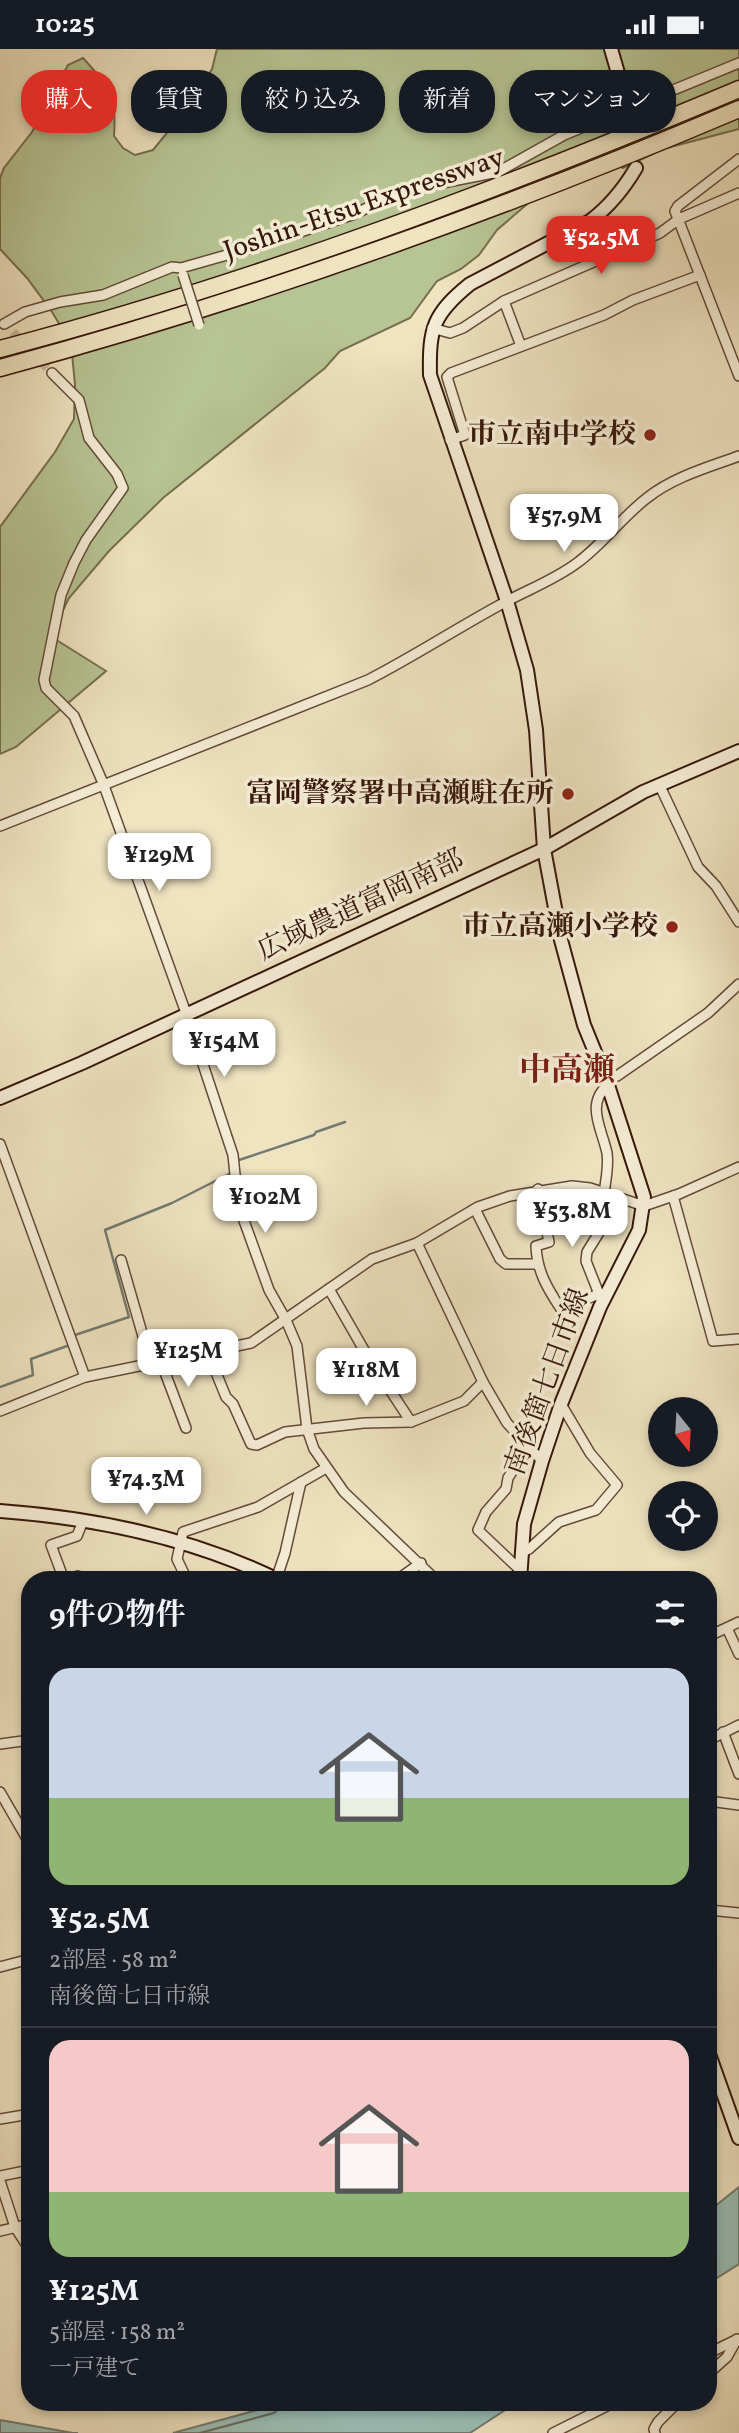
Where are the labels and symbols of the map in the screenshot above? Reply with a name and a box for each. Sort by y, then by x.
street label: Joshin-Etsu Expressway [218,139,510,271]
pin: ¥52.5M [544,217,658,276]
place label: 市立南中学校 [468,416,636,455]
marker: 市立南中学校 [642,427,658,443]
pin: ¥57.9M [507,495,621,554]
place label: 富岡警察署中高瀬駐在所 [246,775,554,814]
marker: 富岡警察署中高瀬駐在所 [560,786,576,802]
pin: ¥129M [110,833,208,893]
street label: 広域農道富岡南部 [251,841,471,971]
place label: 市立高瀬小学校 [462,908,658,947]
marker: 市立高瀬小学校 [664,919,680,935]
pin: ¥154M [175,1019,273,1079]
district label: 中高瀬 [519,1050,615,1094]
pin: ¥102M [216,1175,314,1235]
pin: ¥53.8M [515,1189,629,1249]
street label: 南後箇七日市線 [496,1283,600,1481]
pin: ¥125M [139,1329,237,1389]
pin: ¥118M [317,1349,415,1408]
north arrow [648,1397,718,1467]
pin: ¥74.3M [89,1457,203,1517]

